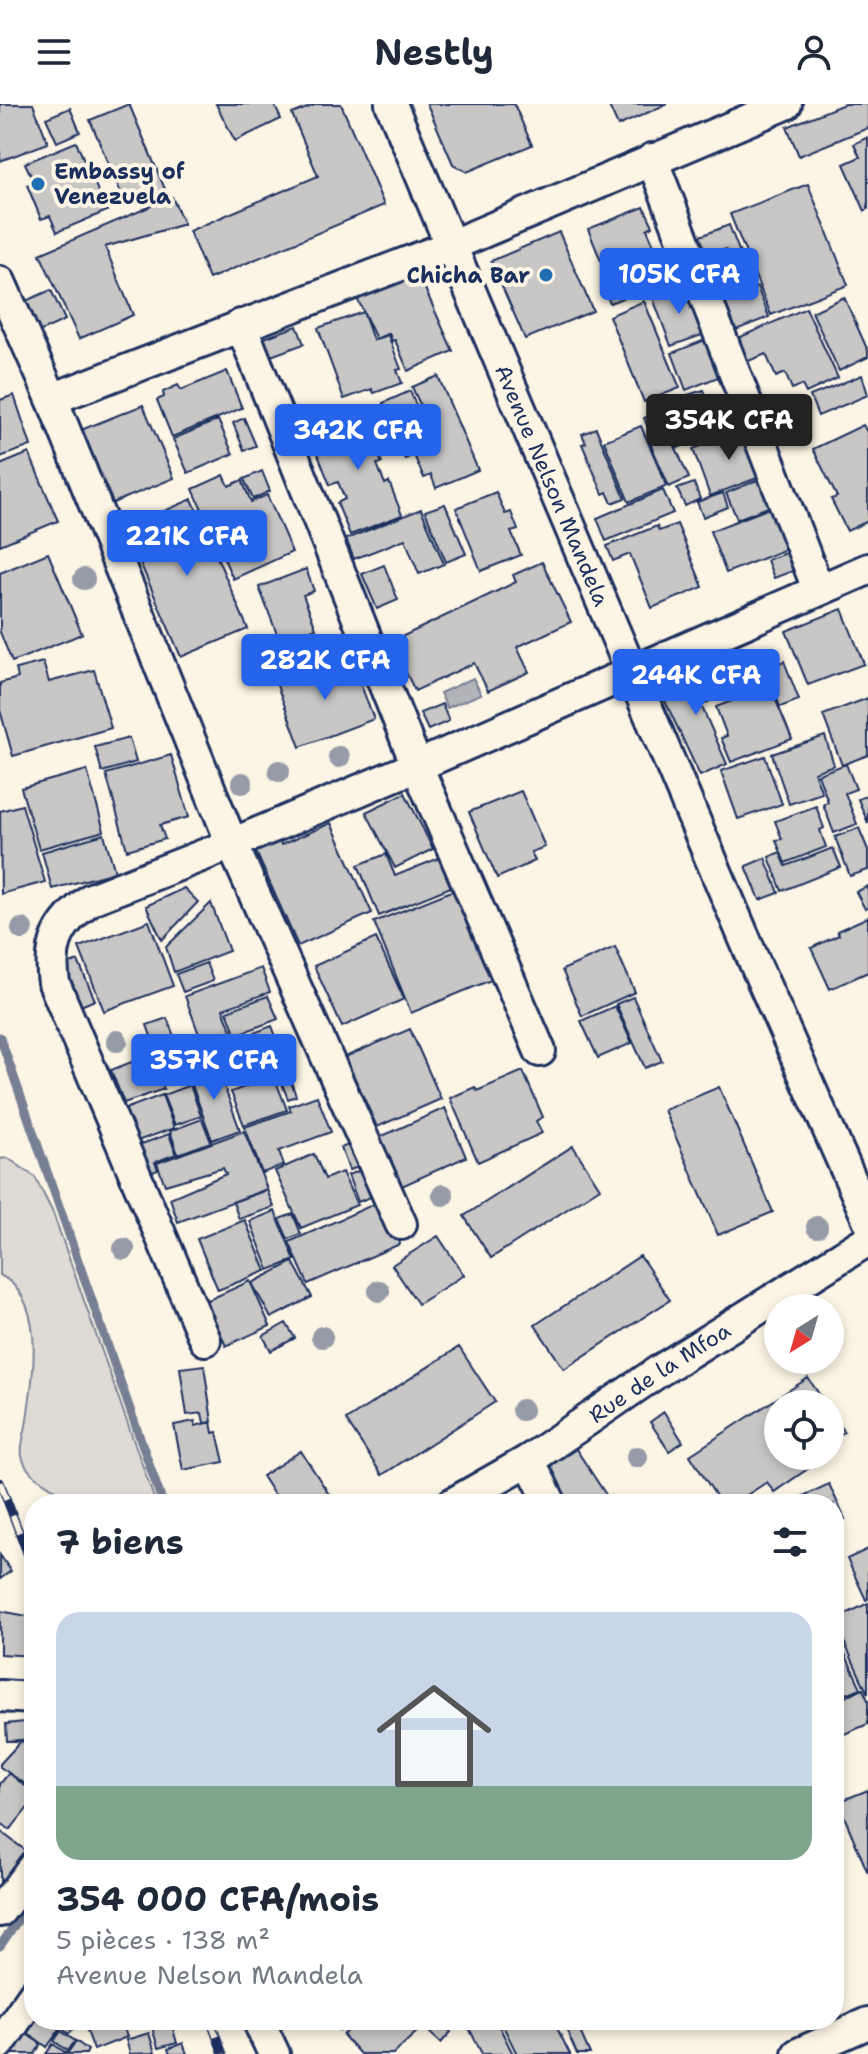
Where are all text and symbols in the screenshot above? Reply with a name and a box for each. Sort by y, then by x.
text: Nestly [374,28,494,77]
icon: menu [32,30,76,74]
icon: person [792,30,836,74]
place label: Embassy of Venezuela [54,157,185,211]
marker: Embassy of Venezuela [29,175,47,193]
pin: 105K CFA [596,248,762,316]
text: 105K CFA [618,256,740,291]
place label: Chicha Bar [407,261,530,290]
marker: Chicha Bar [537,266,555,284]
street label: Avenue Nelson Mandela [488,360,617,611]
pin: 354K CFA [646,394,812,462]
text: 354K CFA [664,402,794,437]
pin: 342K CFA [275,404,441,472]
text: 342K CFA [293,412,423,447]
pin: 221K CFA [104,510,270,578]
text: 221K CFA [125,518,249,553]
pin: 282K CFA [242,634,408,702]
text: 282K CFA [259,642,391,677]
pin: 244K CFA [613,649,779,717]
text: 244K CFA [631,657,761,692]
pin: 357K CFA [131,1034,297,1102]
text: 357K CFA [149,1042,279,1077]
north arrow [764,1294,844,1374]
map controls [764,1294,844,1470]
street label: Rue de la Mfoa [583,1315,736,1429]
button: locate [764,1390,844,1470]
text: 7 biens [56,1519,184,1565]
icon: filters [768,1520,812,1564]
icon: home [362,1664,506,1808]
text: 354 000 CFA/mois [56,1876,379,1922]
text: 5 pièces · 138 m² [56,1922,270,1957]
text: Avenue Nelson Mandela [56,1957,363,1992]

